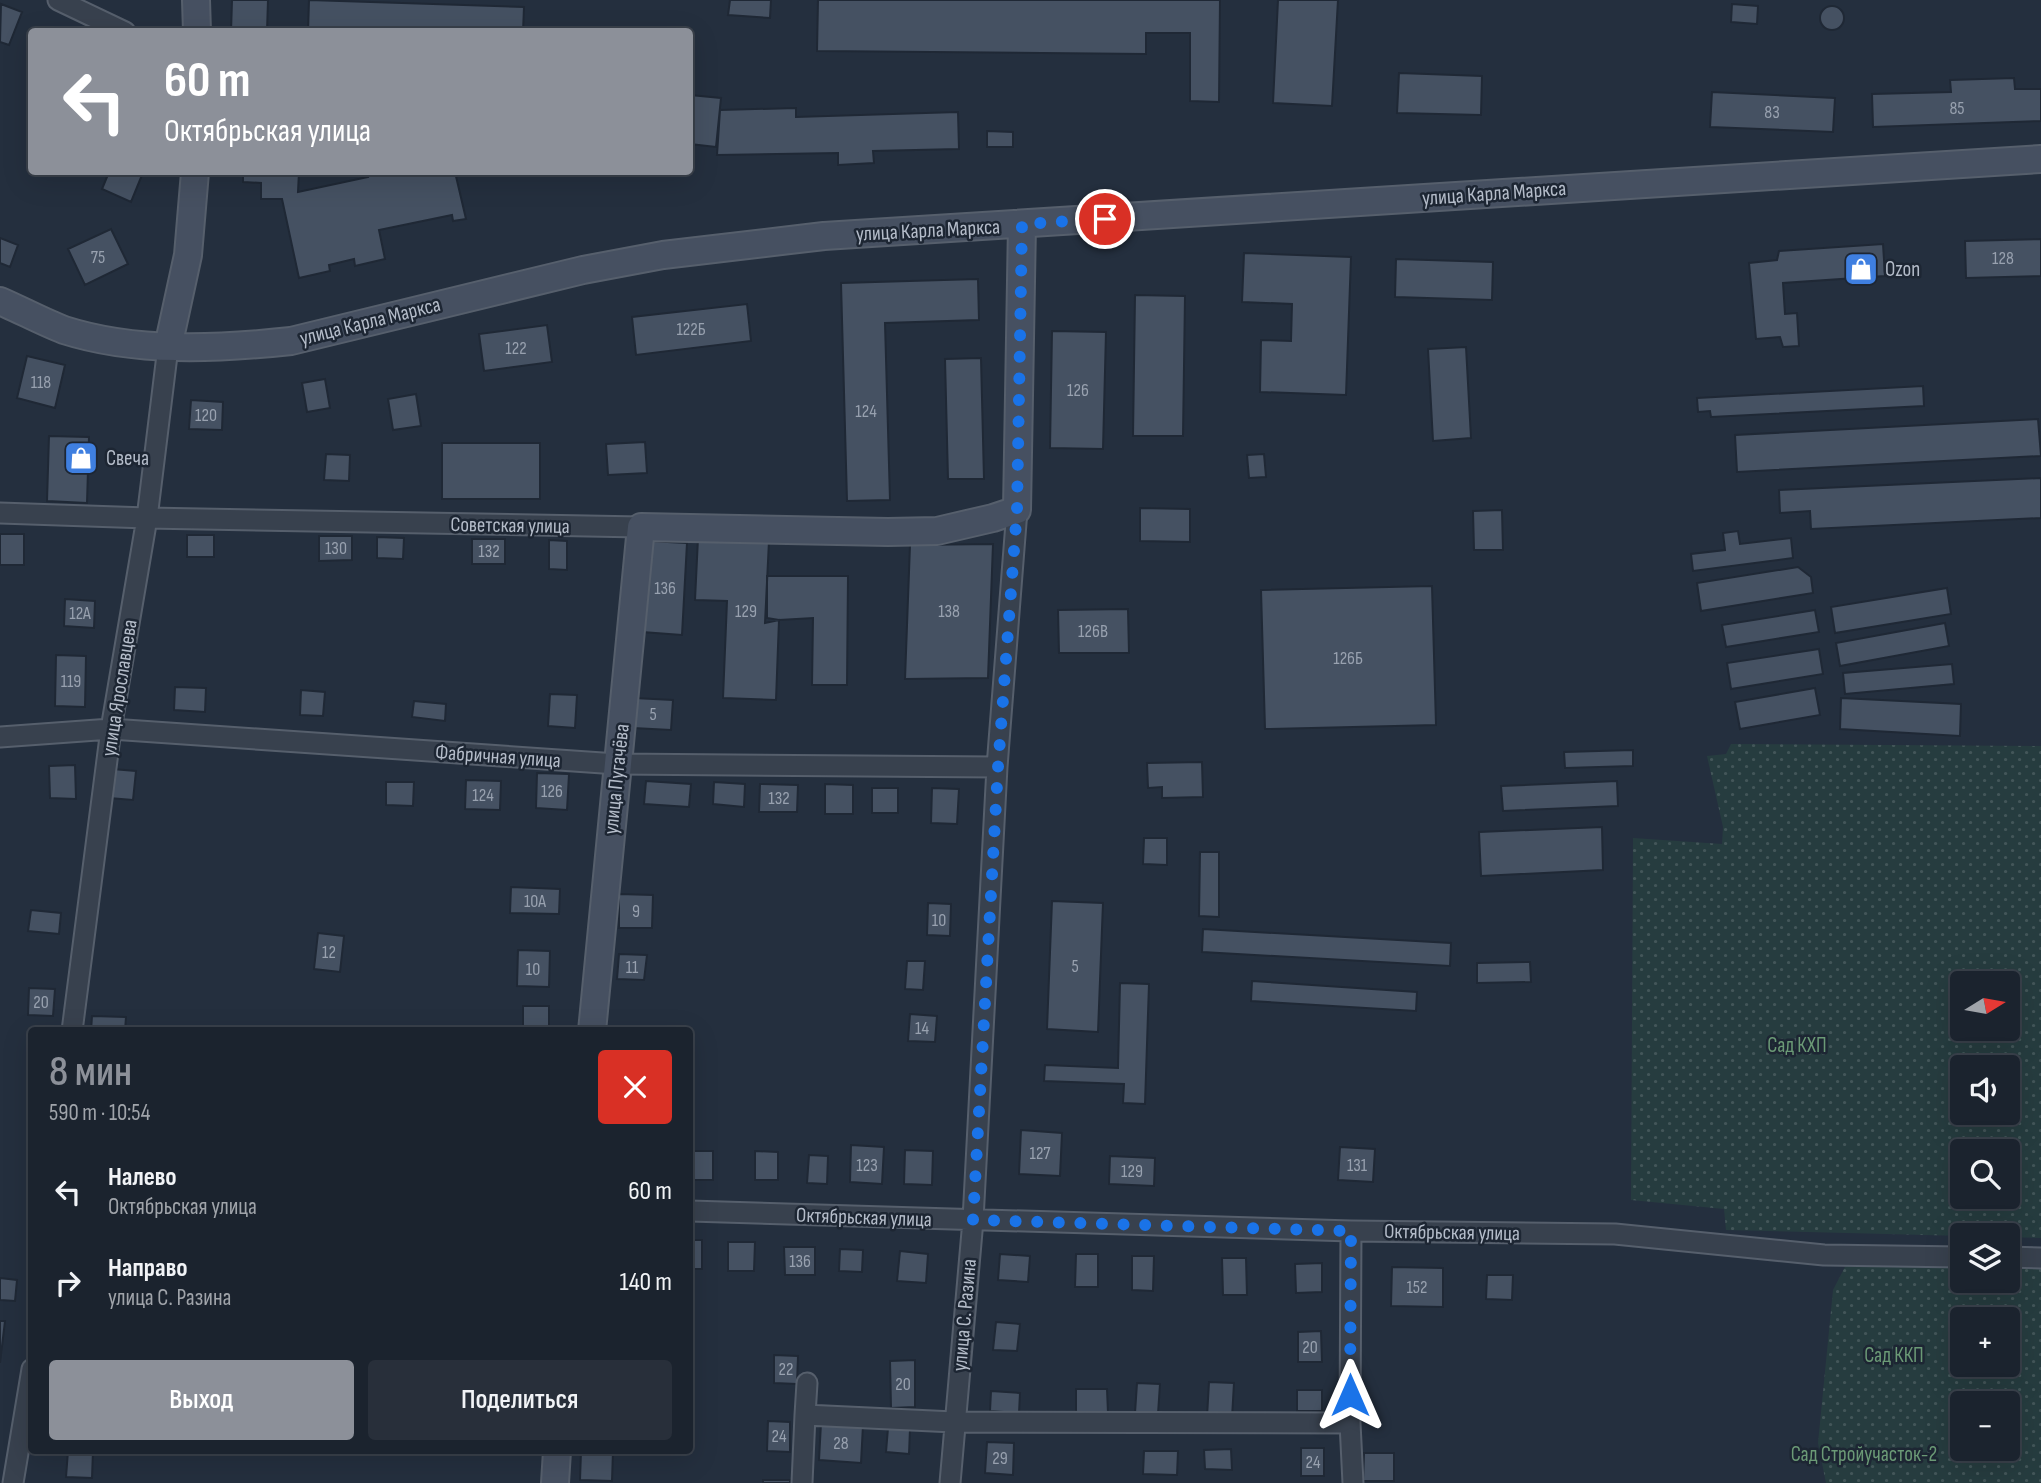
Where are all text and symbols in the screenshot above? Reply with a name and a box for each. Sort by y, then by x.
text: 60 m [164,52,251,111]
icon: left [49,56,140,147]
house number: 85 [1949,98,1965,119]
house number: 83 [1764,102,1780,123]
text: Октябрьская улица [164,112,371,151]
street label: улица Карла Маркса [1421,176,1567,211]
pin [1075,189,1135,249]
icon: arrive [1086,200,1124,238]
street label: улица Карла Маркса [855,214,1001,247]
house number: 75 [91,247,105,268]
house number: 128 [1992,248,2014,269]
shop icon: Ozon [1842,250,1880,288]
place label: Ozon [1885,257,1920,282]
street label: улица Карла Маркса [297,292,443,351]
house number: 122Б [676,319,706,340]
house number: 122 [505,338,527,359]
house number: 118 [31,372,51,393]
house number: 126 [1067,380,1089,401]
house number: 124 [855,401,877,422]
house number: 120 [195,405,217,426]
shop icon: Свеча [62,439,100,477]
place label: Свеча [106,446,149,471]
street label: Советская улица [450,512,570,539]
house number: 130 [325,538,347,559]
house number: 132 [478,541,500,562]
house number: 136 [654,578,676,599]
house number: 129 [735,601,757,622]
house number: 138 [938,601,960,622]
house number: 12А [69,603,91,624]
street label: улица Ярославцева [96,618,143,758]
house number: 126В [1078,621,1108,642]
house number: 126Б [1333,648,1363,669]
house number: 119 [61,671,81,692]
house number: 5 [649,704,657,725]
street label: улица Пугачёва [598,723,635,836]
street label: Фабричная улица [434,740,562,773]
house number: 126 [541,781,563,802]
house number: 124 [472,785,494,806]
house number: 132 [768,788,790,809]
house number: 10А [524,891,546,912]
house number: 9 [632,901,640,922]
house number: 10 [932,910,946,931]
house number: 12 [322,942,336,963]
house number: 5 [1071,956,1079,977]
house number: 11 [626,957,639,978]
house number: 10 [526,959,540,980]
north arrow [1950,971,2020,1041]
map controls [1950,971,2020,1461]
house number: 20 [33,992,49,1013]
house number: 14 [915,1018,929,1039]
park label: Сад КХП [1767,1033,1827,1058]
text: 8 мин [49,1047,132,1098]
button: close [598,1050,672,1124]
button: sound [1950,1055,2020,1125]
text: 590 m · 10:54 [49,1099,150,1127]
button: search [1950,1139,2020,1209]
house number: 127 [1029,1143,1051,1164]
house number: 123 [856,1155,878,1176]
house number: 131 [1347,1155,1368,1176]
house number: 129 [1121,1161,1143,1182]
text: Налево [108,1162,177,1193]
icon: left [49,1173,87,1211]
text: 60 m [628,1176,672,1207]
text: Октябрьская улица [108,1193,257,1221]
street label: Октябрьская улица [796,1203,932,1232]
street label: Октябрьская улица [1384,1219,1520,1246]
button: layers [1950,1223,2020,1293]
house number: 136 [789,1251,811,1272]
text: Направо [108,1253,187,1284]
street label: улица С. Разина [947,1258,982,1372]
icon: right [49,1264,87,1302]
text: 140 m [620,1267,672,1298]
house number: 152 [1407,1277,1427,1298]
text: улица С. Разина [108,1284,231,1312]
button: + [1950,1307,2020,1377]
house number: 20 [1302,1337,1318,1358]
park label: Сад ККП [1864,1343,1924,1368]
position arrow [1313,1358,1387,1432]
house number: 22 [779,1359,793,1380]
button: Выход [49,1360,354,1440]
button: Поделиться [368,1360,672,1440]
house number: 20 [895,1374,911,1395]
button: − [1950,1391,2020,1461]
house number: 24 [772,1426,787,1447]
house number: 28 [833,1433,849,1454]
park label: Сад Стройучасток-2 [1791,1442,1937,1467]
house number: 29 [992,1448,1008,1469]
house number: 24 [1306,1452,1321,1473]

